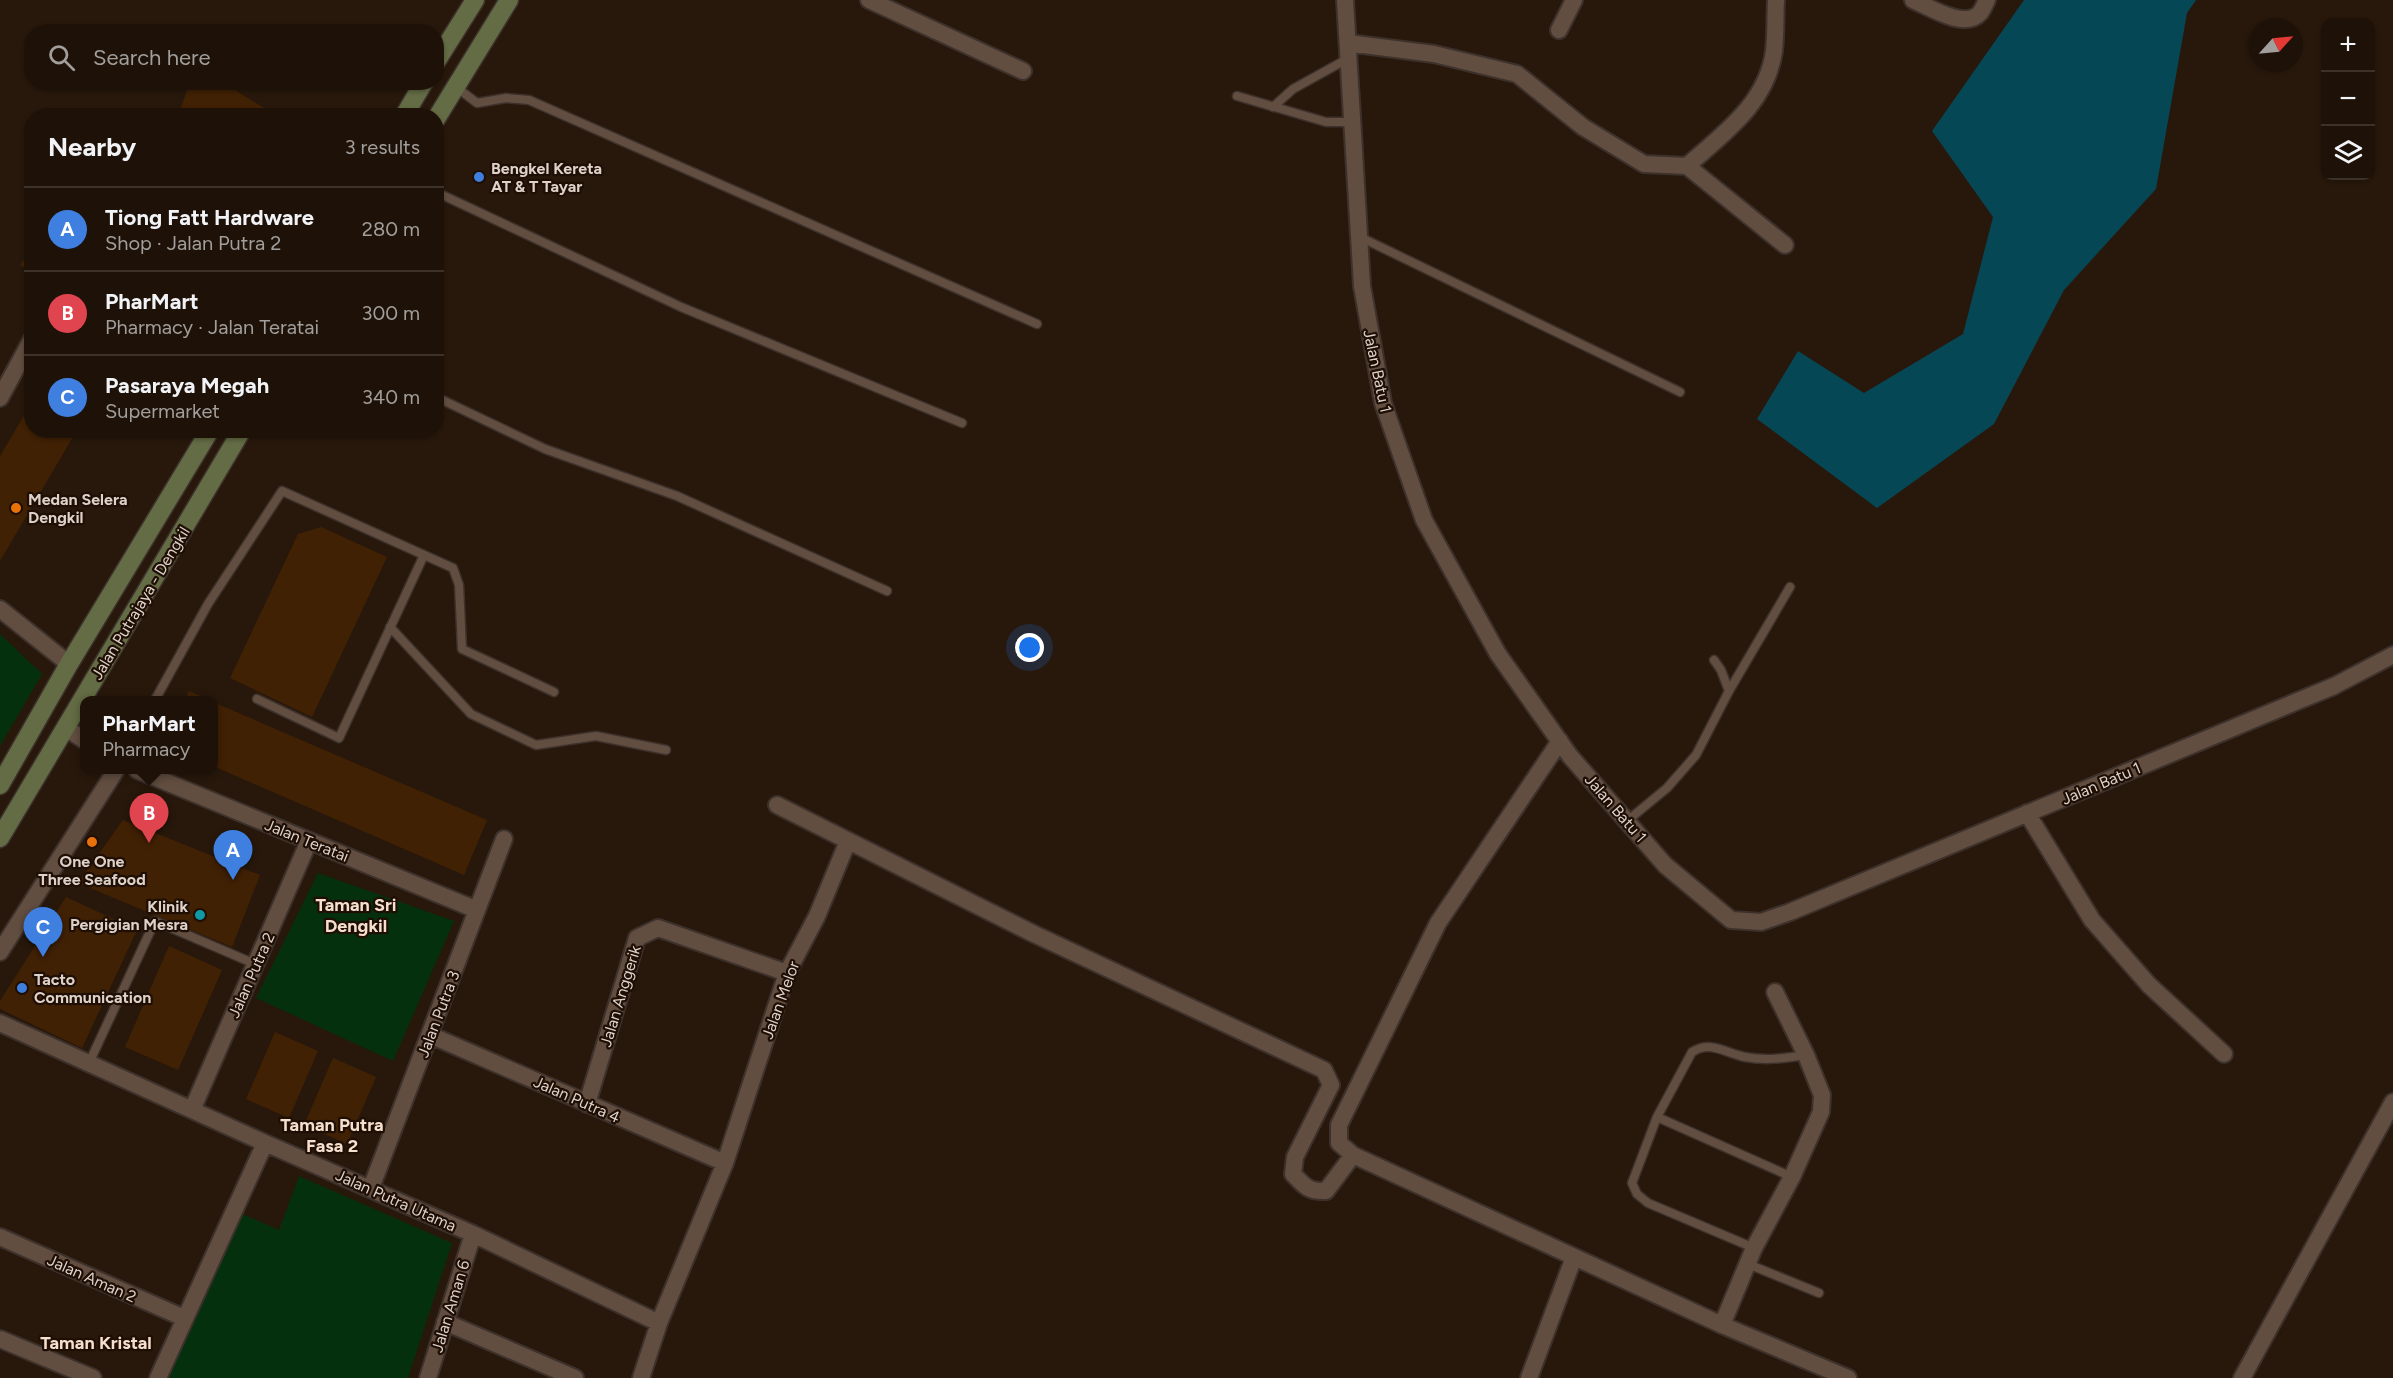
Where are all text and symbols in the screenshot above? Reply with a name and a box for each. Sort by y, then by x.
north arrow [2249,18,2303,72]
map controls [2321,18,2375,180]
button: + [2321,18,2375,72]
search box [24,24,444,90]
icon: search [45,41,78,74]
text: Search here [93,44,211,71]
button: − [2321,72,2375,126]
button: layers [2321,126,2375,180]
text: Nearby [48,131,136,163]
text: 3 results [345,135,420,159]
place label: Bengkel Kereta AT & T Tayar [491,159,602,196]
marker: Bengkel Kereta AT & T Tayar [472,170,486,184]
text: Tiong Fatt Hardware [105,204,314,231]
text: A [60,217,75,241]
text: 280 m [362,217,420,241]
text: Shop · Jalan Putra 2 [105,231,281,255]
text: PharMart [105,288,199,315]
text: B [61,301,74,325]
text: 300 m [362,301,420,325]
text: Pharmacy · Jalan Teratai [105,315,319,339]
street label: Jalan Batu 1 [1359,328,1396,414]
text: Pasaraya Megah [105,372,269,399]
text: C [60,385,75,409]
text: 340 m [362,385,420,409]
text: Supermarket [105,399,220,423]
place label: Medan Selera Dengkil [28,490,128,527]
marker: Medan Selera Dengkil [9,501,23,515]
street label: Jalan Putrajaya - Dengkil [87,523,194,683]
your location [1015,633,1044,662]
popup [80,696,218,774]
text: PharMart [102,710,196,737]
text: Pharmacy [102,737,190,761]
street label: Jalan Batu 1 [2059,758,2144,809]
street label: Jalan Batu 1 [1581,770,1650,846]
pin: B [130,794,168,843]
street label: Jalan Teratai [262,815,352,866]
pin: A [214,830,252,880]
marker: One One Three Seafood [85,835,99,849]
place label: One One Three Seafood [38,852,146,889]
district label: Taman Sri Dengkil [315,894,397,937]
place label: Klinik Pergigian Mesra [70,897,188,934]
pin: C [24,908,63,957]
marker: Klinik Pergigian Mesra [193,908,207,922]
street label: Jalan Putra 2 [224,929,279,1021]
street label: Jalan Anggerik [596,943,645,1049]
street label: Jalan Melor [758,958,804,1042]
street label: Jalan Putra 3 [413,968,464,1060]
place label: Tacto Communication [34,970,151,1007]
marker: Tacto Communication [15,981,29,995]
street label: Jalan Putra 4 [531,1072,623,1127]
district label: Taman Putra Fasa 2 [280,1114,384,1157]
street label: Jalan Putra Utama [333,1165,459,1236]
street label: Jalan Aman 2 [44,1250,139,1307]
street label: Jalan Aman 6 [427,1258,474,1355]
district label: Taman Kristal [40,1332,152,1354]

